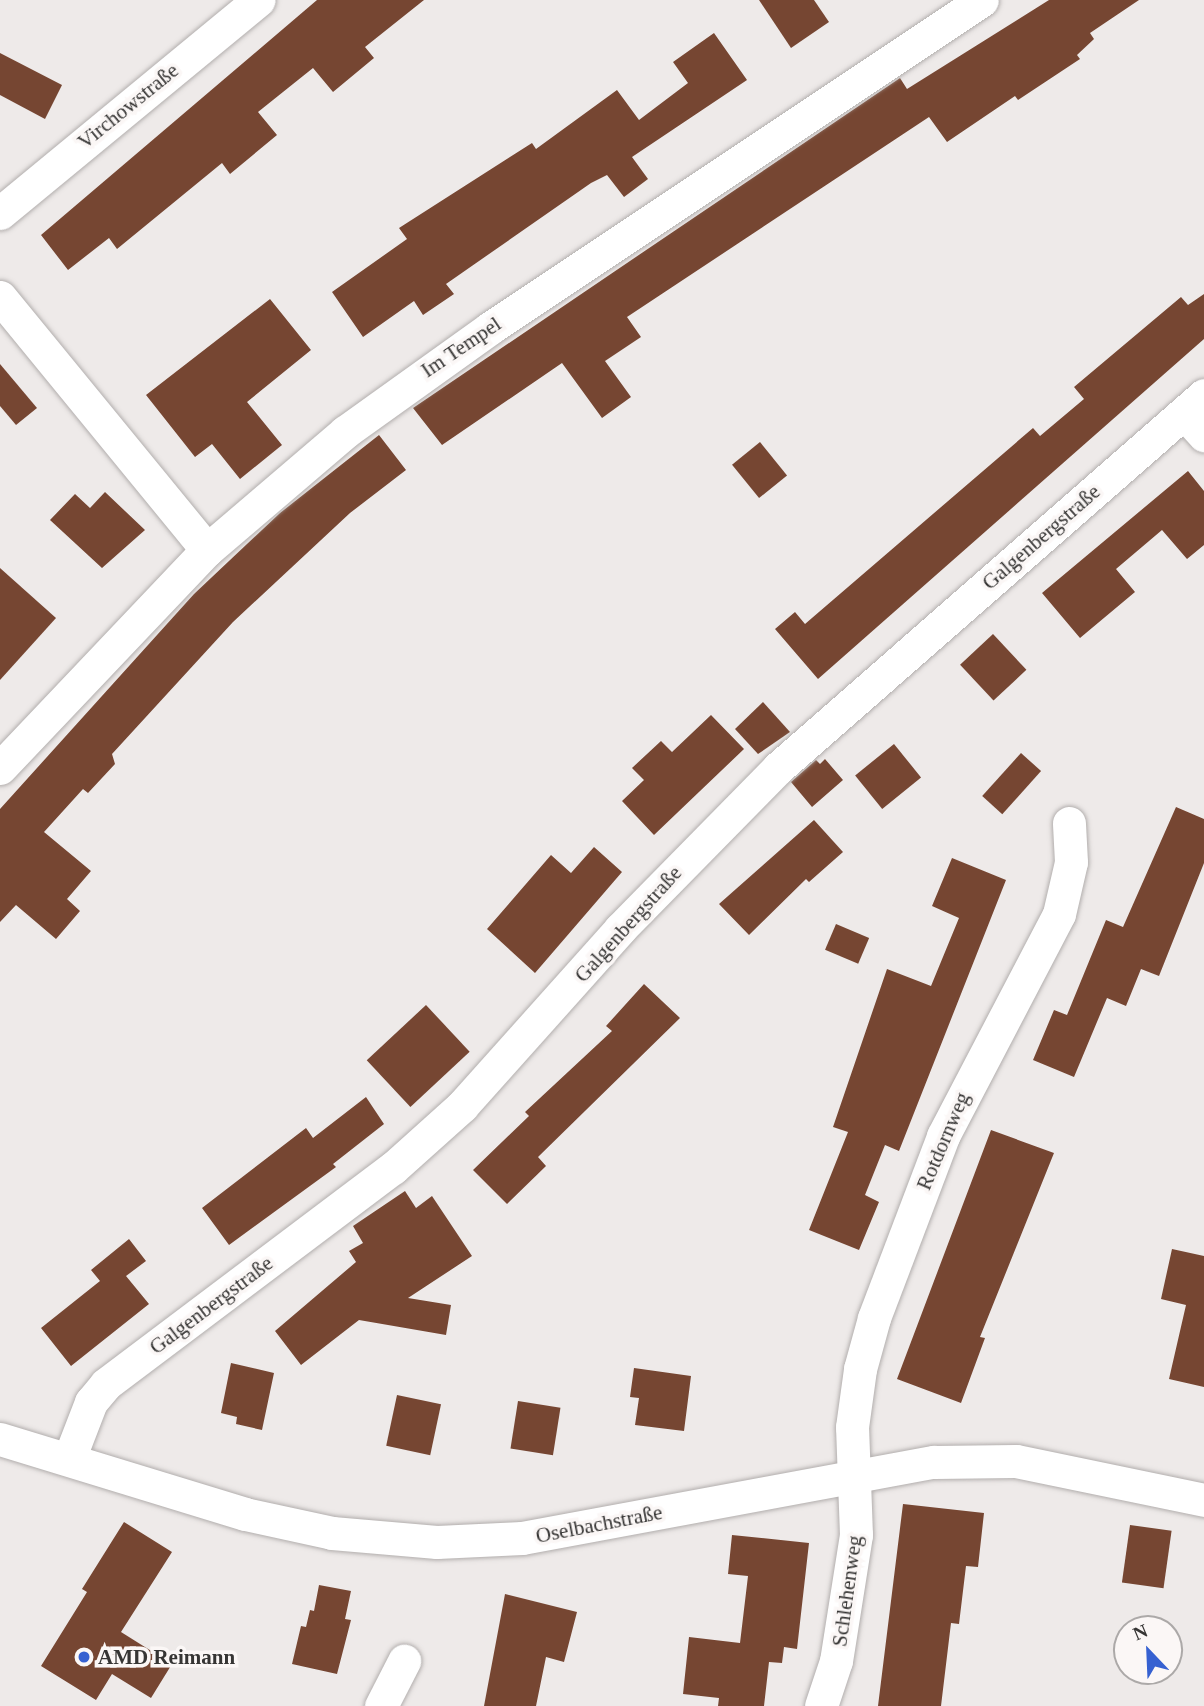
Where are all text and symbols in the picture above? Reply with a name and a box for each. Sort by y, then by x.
street label: Virchowstraße [73,58,183,154]
street label: Im Tempel [416,311,506,383]
street label: Galgenbergstraße [977,479,1105,595]
street label: Galgenbergstraße [569,861,687,987]
street label: Rotdornweg [911,1088,975,1194]
street label: Galgenbergstraße [144,1250,278,1360]
street label: Oselbachstraße [534,1499,664,1549]
street label: Schlehenweg [827,1534,867,1648]
north arrow [1113,1615,1183,1685]
text: N [1130,1620,1151,1644]
place label: AMD Reimann [98,1644,235,1670]
marker: AMD Reimann [76,1649,92,1665]

